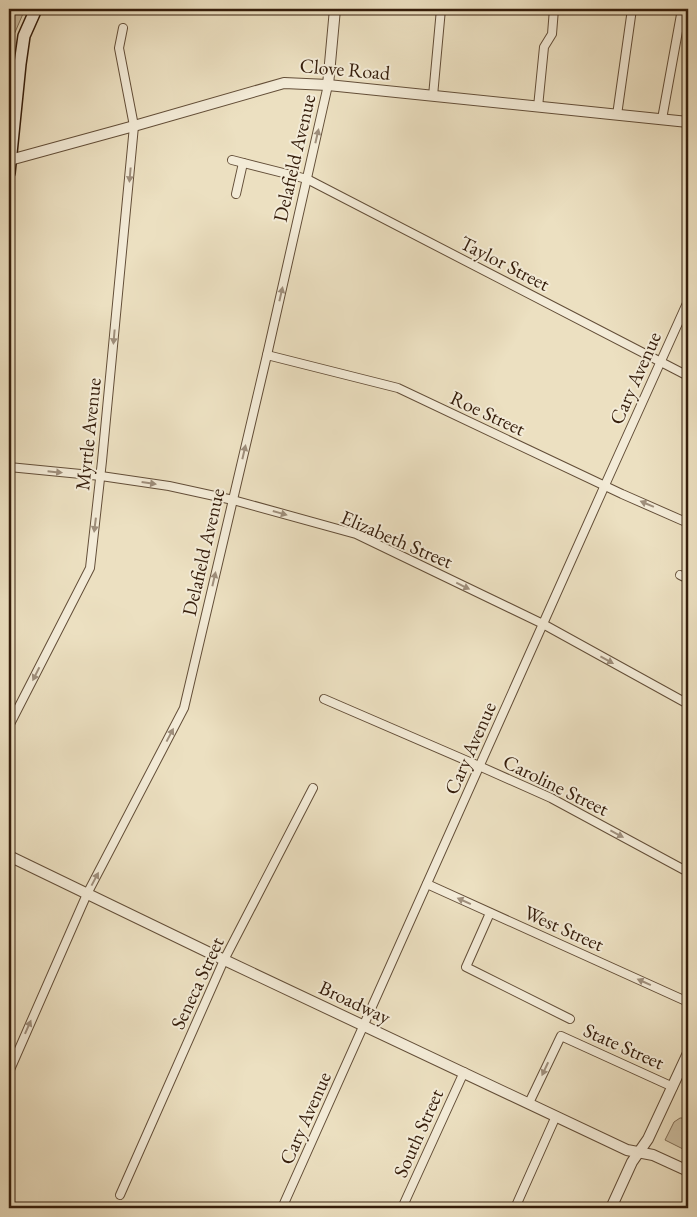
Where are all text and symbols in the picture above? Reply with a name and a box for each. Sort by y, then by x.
street label: Clove Road [299,52,392,86]
street label: Delafield Avenue [267,91,321,224]
one-way arrow [313,128,321,143]
one-way arrow [126,167,134,183]
street label: Taylor Street [456,229,555,297]
one-way arrow [277,287,285,302]
street label: Cary Avenue [603,327,667,429]
one-way arrow [110,329,118,345]
street label: Myrtle Avenue [69,376,107,492]
street label: Roe Street [446,384,530,442]
one-way arrow [240,445,248,460]
one-way arrow [47,468,63,476]
one-way arrow [142,479,158,487]
street label: Delafield Avenue [176,485,230,618]
one-way arrow [640,500,654,508]
street label: Elizabeth Street [337,504,458,575]
one-way arrow [272,510,287,518]
one-way arrow [91,517,99,533]
one-way arrow [210,572,218,587]
one-way arrow [456,582,470,590]
one-way arrow [601,655,614,664]
one-way arrow [32,667,40,681]
street label: Cary Avenue [438,697,502,799]
one-way arrow [166,728,174,742]
street label: Caroline Street [499,748,614,822]
one-way arrow [610,830,624,838]
one-way arrow [91,872,99,886]
one-way arrow [457,897,471,905]
street label: West Street [520,899,609,957]
street label: Seneca Street [164,932,230,1033]
street label: Broadway [315,974,395,1030]
one-way arrow [637,978,651,986]
street label: State Street [580,1017,669,1076]
one-way arrow [25,1020,33,1034]
one-way arrow [541,1062,549,1077]
street label: Cary Avenue [273,1067,337,1169]
street label: South Street [387,1084,449,1181]

